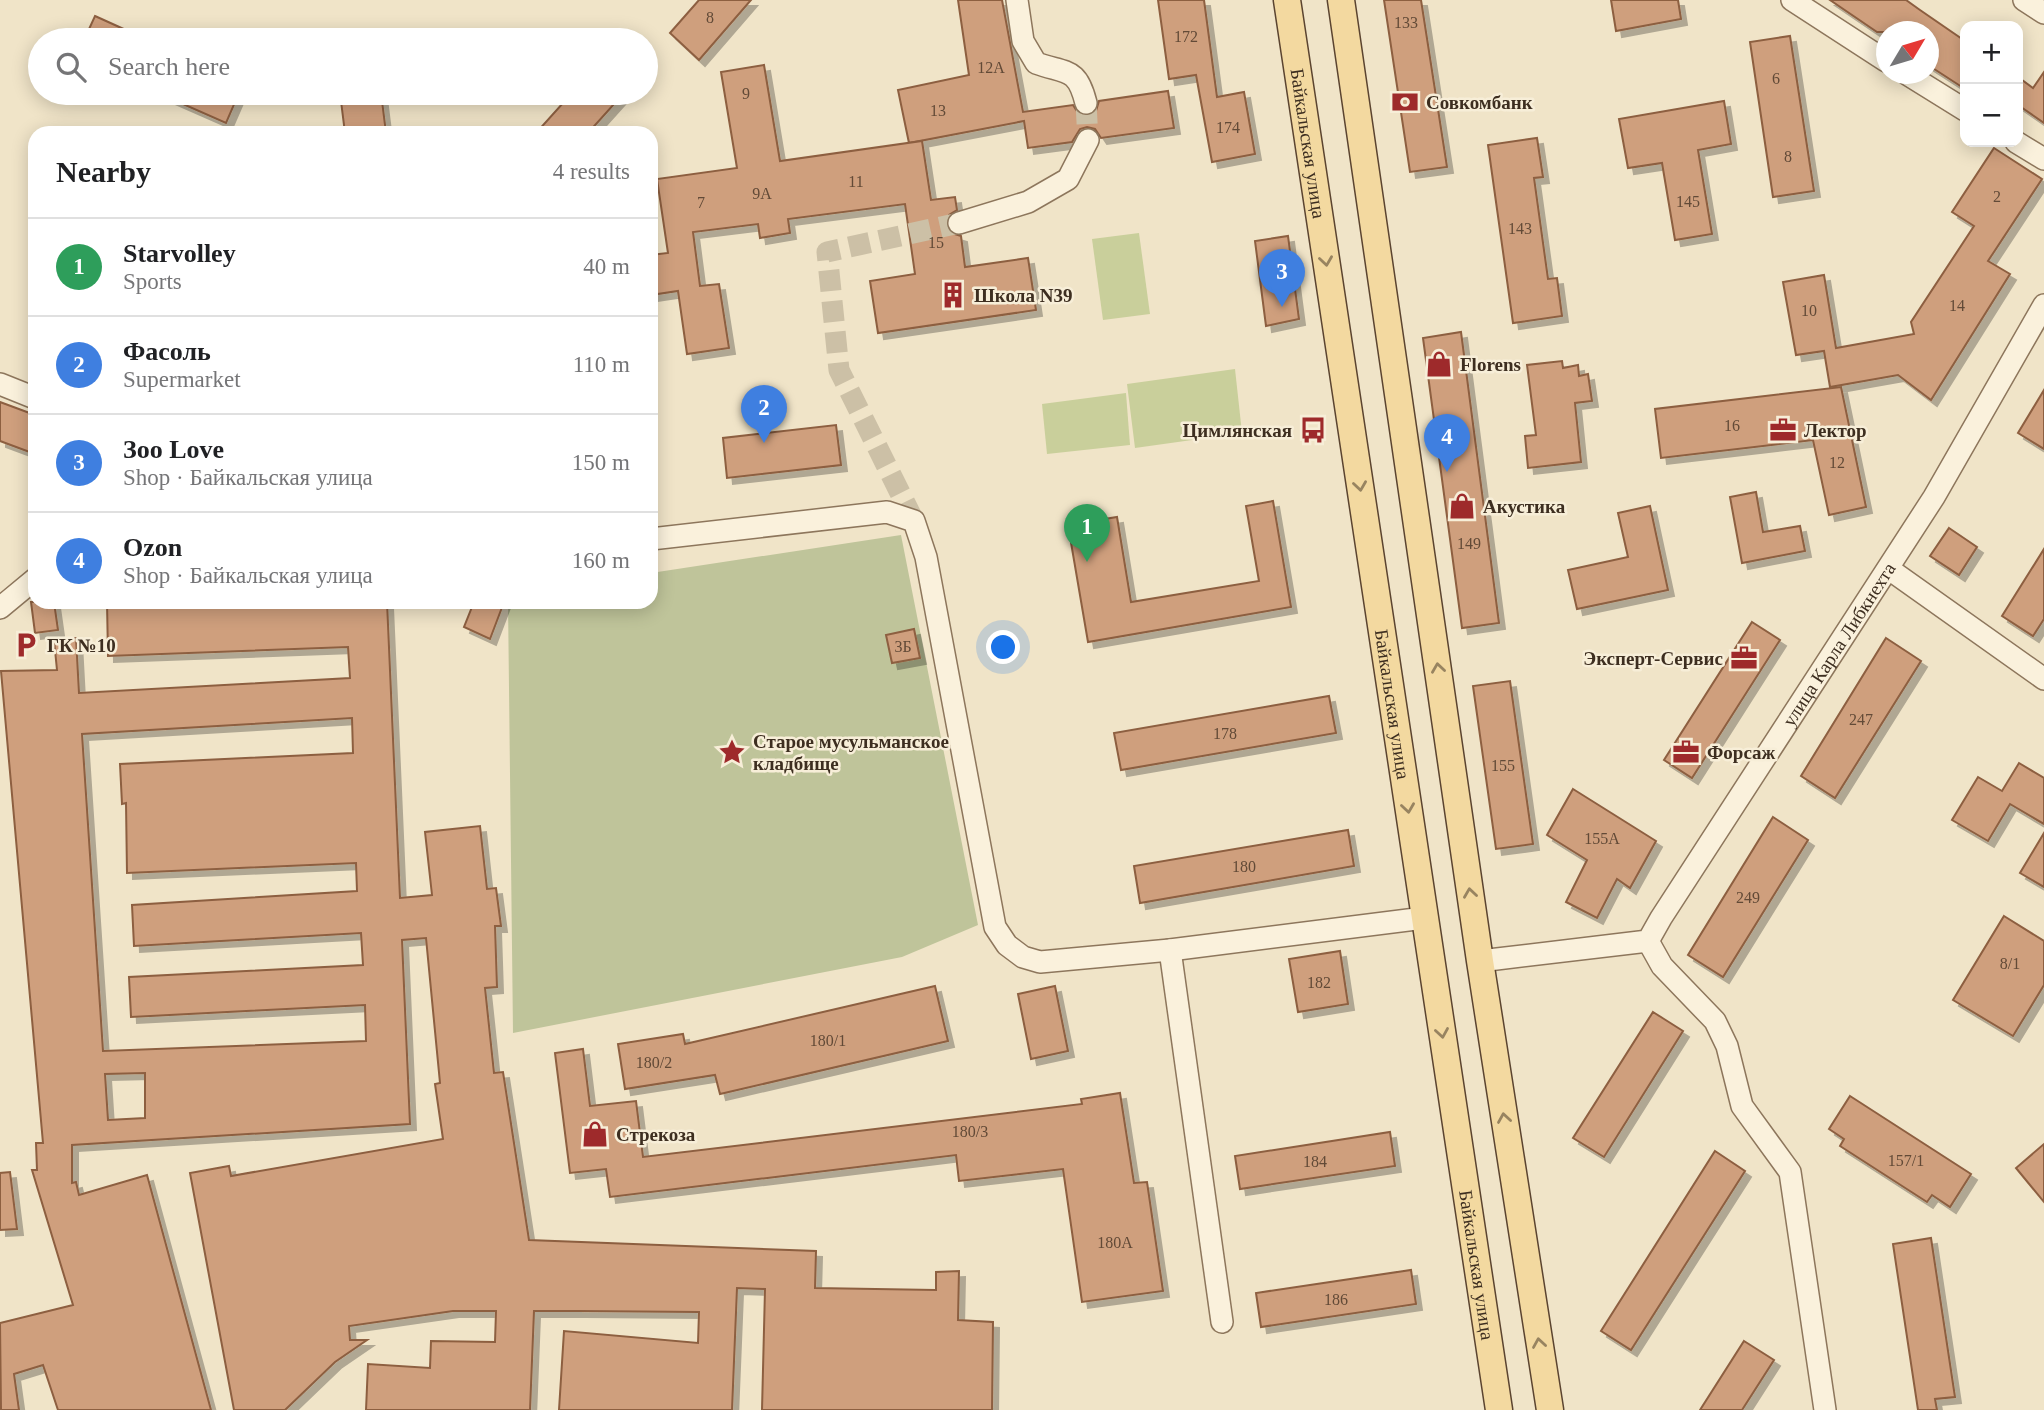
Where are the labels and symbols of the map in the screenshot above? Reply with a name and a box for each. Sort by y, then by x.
house number: 8 [706,9,714,26]
house number: 133 [1394,14,1418,31]
north arrow [1876,21,1939,84]
house number: 172 [1174,28,1198,45]
house number: 12А [977,59,1005,76]
street label: Байкальская улица [1287,67,1330,220]
house number: 6 [1772,70,1780,87]
house number: 9 [742,85,750,102]
bank icon: Совкомбанк [1390,87,1420,117]
place label: Совкомбанк [1426,92,1533,113]
house number: 13 [930,102,946,119]
house number: 174 [1216,119,1240,136]
house number: 8 [1784,148,1792,165]
house number: 11 [848,173,864,190]
house number: 9А [752,185,772,202]
house number: 2 [1993,188,2001,205]
house number: 145 [1676,193,1700,210]
house number: 7 [697,194,705,211]
house number: 143 [1508,220,1532,237]
house number: 15 [928,234,944,251]
pin: 3 [1259,249,1305,307]
one-way arrow [1319,255,1334,267]
building icon: Школа N39 [938,280,968,310]
place label: Школа N39 [974,285,1072,306]
house number: 14 [1949,297,1965,314]
house number: 10 [1801,302,1817,319]
shop icon: Florens [1424,349,1454,379]
place label: Florens [1460,354,1521,375]
pin: 2 [741,385,787,443]
pin: 4 [1424,414,1470,472]
bus stop icon: Цимлянская [1298,415,1328,445]
office icon: Лектор [1768,415,1798,445]
house number: 16 [1724,417,1740,434]
place label: Цимлянская [1183,420,1292,441]
place label: Лектор [1804,420,1867,441]
house number: 12 [1829,454,1845,471]
one-way arrow [1352,480,1367,492]
shop icon: Акустика [1447,491,1477,521]
place label: Акустика [1483,496,1566,517]
pin: 1 [1064,504,1110,562]
house number: 149 [1457,535,1481,552]
street label: улица Карла Либкнехта [1778,558,1900,730]
street label: Байкальская улица [1371,628,1415,781]
parking icon: ГК №10 [11,630,41,660]
your location [986,630,1020,664]
place label: ГК №10 [47,635,116,656]
house number: 3Б [894,638,912,655]
office icon: Эксперт-Сервис [1729,643,1759,673]
place label: Эксперт-Сервис [1583,648,1723,669]
one-way arrow [1431,662,1446,673]
house number: 247 [1849,711,1873,728]
house number: 178 [1213,725,1237,742]
place label: Старое мусульманское кладбище [753,731,949,774]
place icon: Старое мусульманское кладбище [717,737,747,767]
office icon: Форсаж [1671,737,1701,767]
place label: Форсаж [1707,742,1776,763]
house number: 155 [1491,757,1515,774]
one-way arrow [1400,802,1415,814]
house number: 155А [1584,830,1620,847]
house number: 180 [1232,858,1256,875]
one-way arrow [1463,887,1478,899]
house number: 249 [1736,889,1760,906]
house number: 8/1 [2000,955,2020,972]
house number: 182 [1307,974,1331,991]
one-way arrow [1434,1027,1449,1039]
house number: 180/1 [810,1032,846,1049]
house number: 180/2 [636,1054,672,1071]
one-way arrow [1497,1112,1512,1124]
shop icon: Стрекоза [580,1119,610,1149]
house number: 180/3 [952,1123,988,1140]
place label: Стрекоза [616,1124,696,1145]
house number: 157/1 [1888,1152,1924,1169]
house number: 184 [1303,1153,1327,1170]
street label: Байкальская улица [1456,1188,1499,1342]
house number: 180А [1097,1234,1133,1251]
house number: 186 [1324,1291,1348,1308]
one-way arrow [1532,1337,1547,1348]

